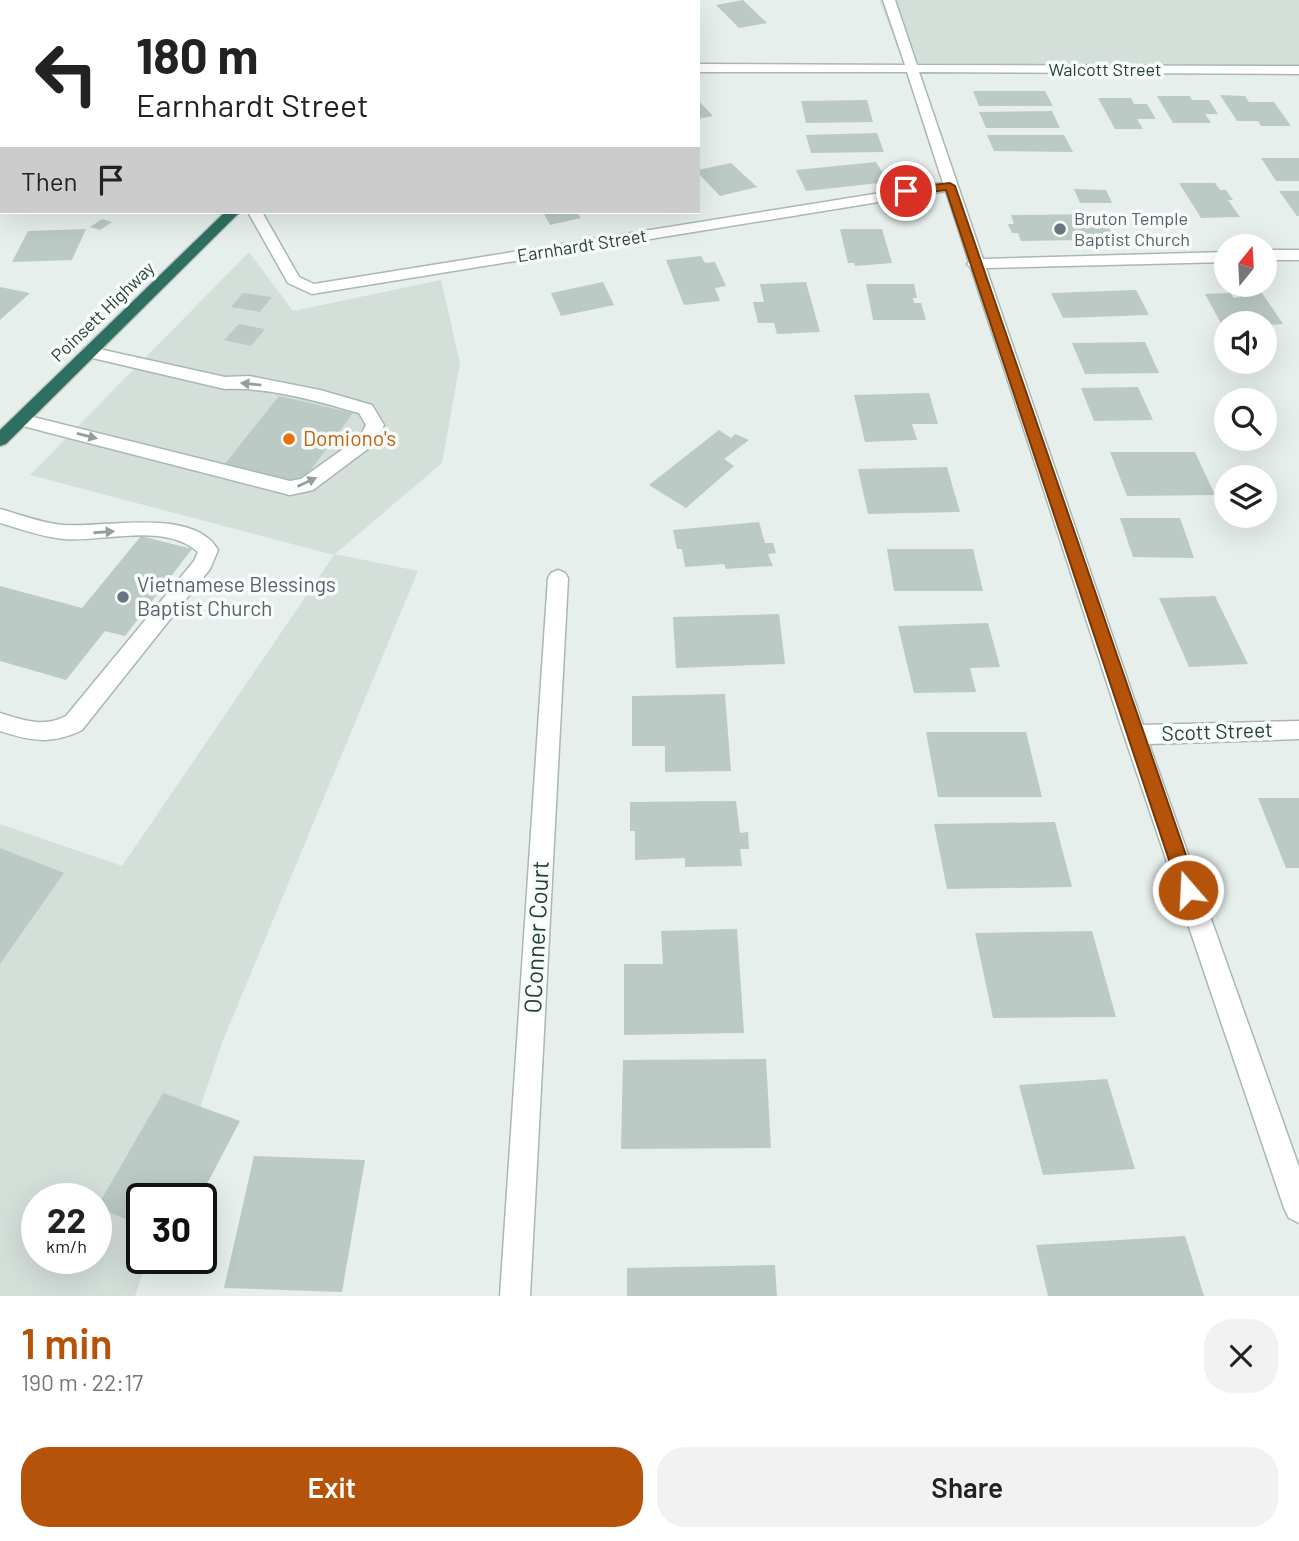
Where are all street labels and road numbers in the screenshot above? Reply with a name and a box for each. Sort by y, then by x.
street label: Walcott Street [1048,58,1162,80]
street label: Earnhardt Street [516,224,648,266]
street label: Poinsett Highway [46,256,158,366]
street label: Scott Street [1161,716,1273,745]
street label: OConner Court [517,860,554,1014]

